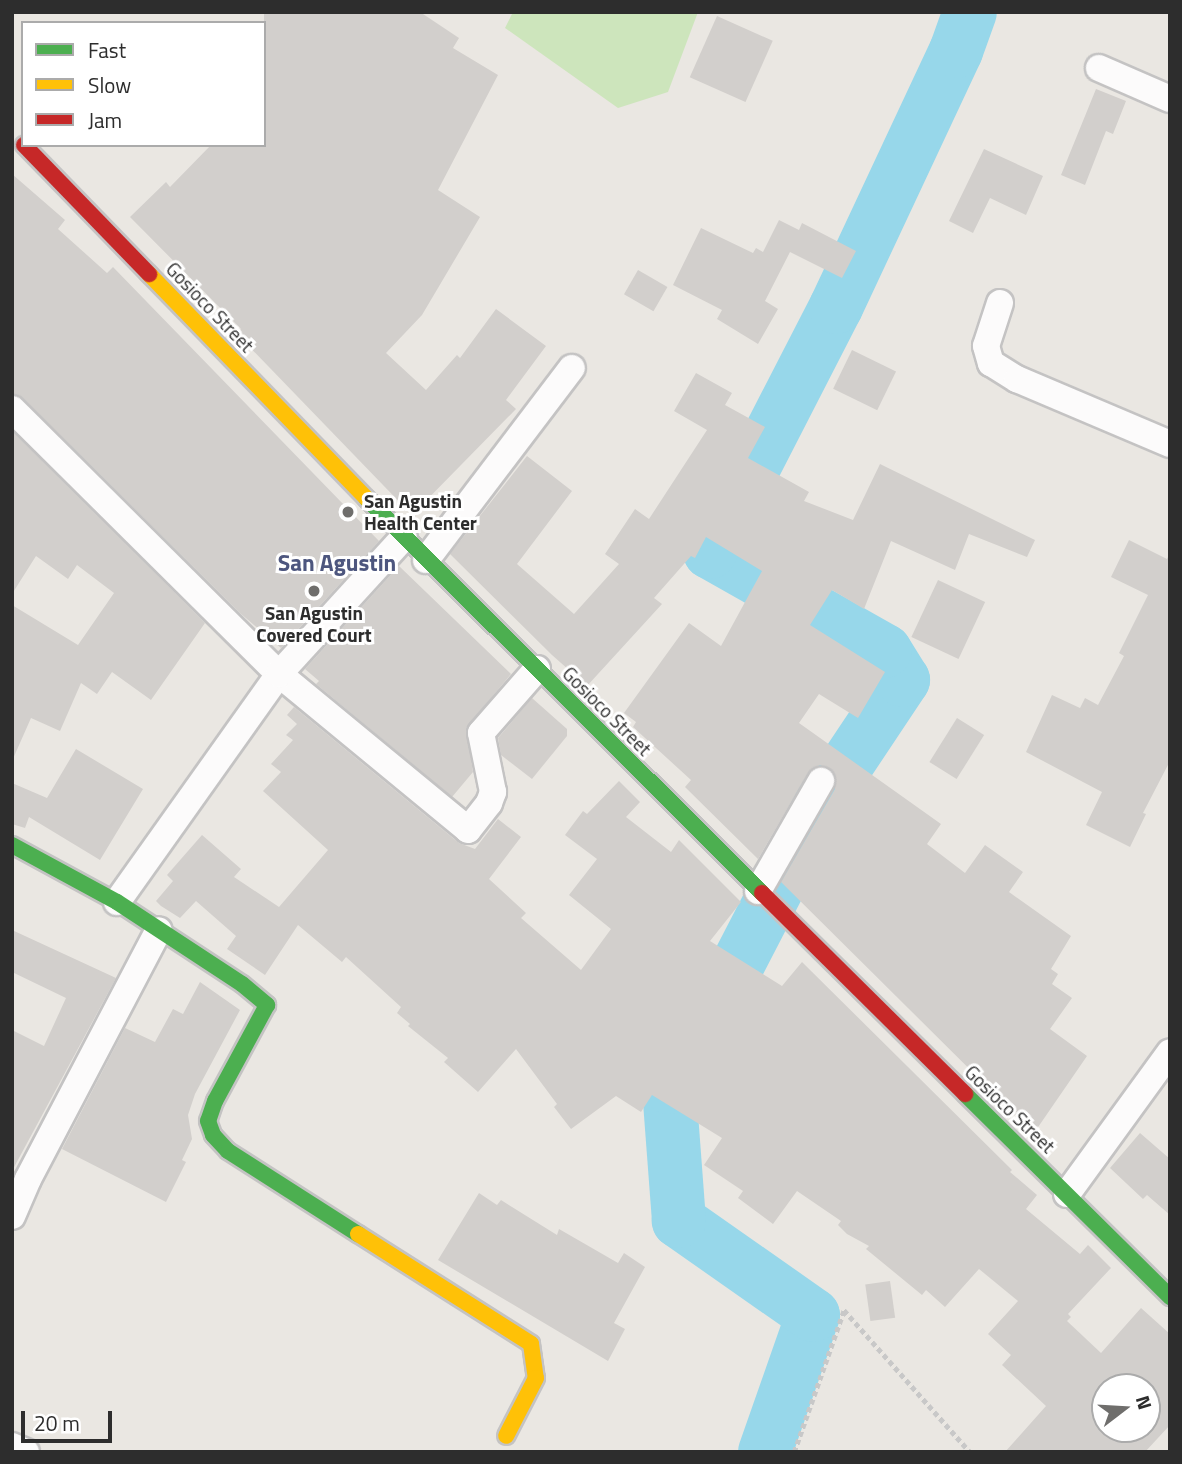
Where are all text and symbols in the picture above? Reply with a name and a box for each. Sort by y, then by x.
legend [21,21,266,147]
text: Fast [88,34,126,66]
text: Slow [88,69,131,101]
text: Jam [88,104,122,136]
street label: Gosioco Street [161,257,259,357]
place label: San Agustin Health Center [364,490,477,534]
marker: San Agustin Health Center [338,502,358,522]
district label: San Agustin [278,549,396,577]
marker: San Agustin Covered Court [306,583,322,599]
place label: San Agustin Covered Court [256,602,372,646]
street label: Gosioco Street [558,662,656,760]
street label: Gosioco Street [960,1060,1060,1158]
north arrow [1091,1373,1161,1443]
text: N [1129,1392,1160,1413]
scale bar [24,1398,116,1442]
text: 20 m [34,1407,80,1439]

